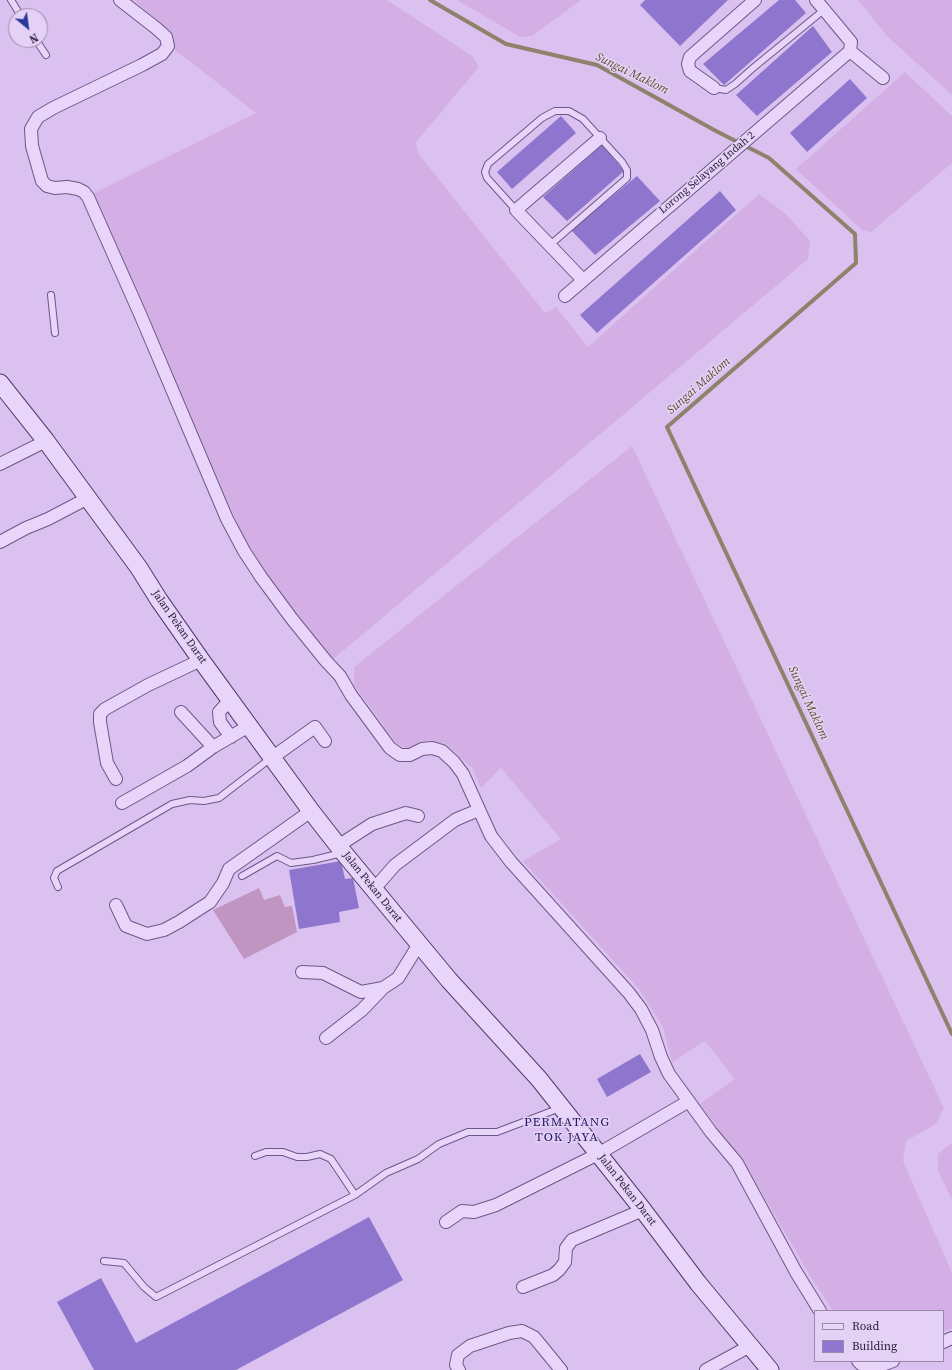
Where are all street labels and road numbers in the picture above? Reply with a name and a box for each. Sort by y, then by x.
street label: Lorong Selayang Indah 2 [656,129,758,217]
street label: Jalan Pekan Darat [149,588,209,666]
street label: Jalan Pekan Darat [340,849,404,925]
street label: Jalan Pekan Darat [595,1152,659,1228]

